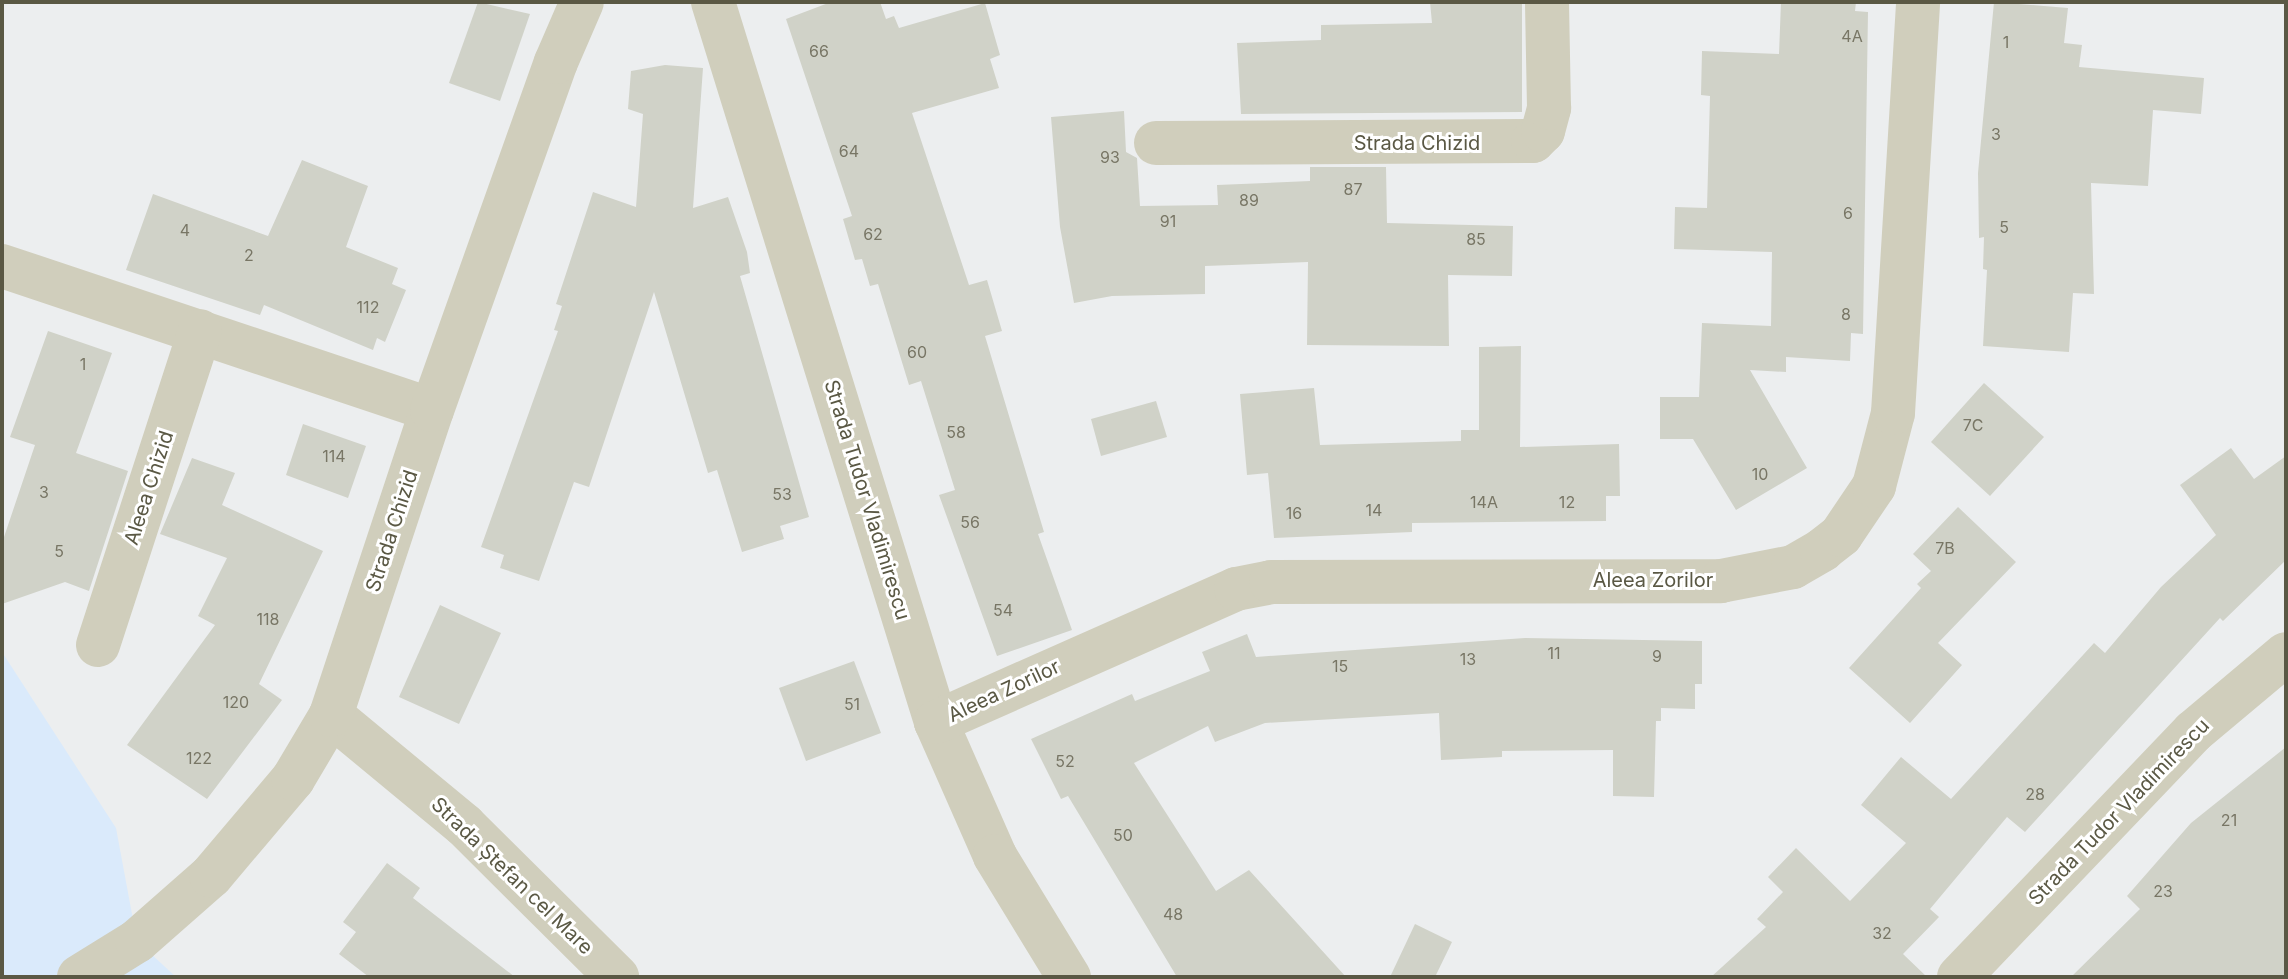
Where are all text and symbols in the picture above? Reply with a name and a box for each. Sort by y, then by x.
house number: 4A [1841,26,1863,46]
house number: 1 [2003,32,2009,52]
house number: 66 [809,41,829,61]
house number: 3 [1991,124,2001,144]
street label: Strada Chizid [1354,131,1480,155]
house number: 64 [839,141,859,161]
house number: 93 [1100,147,1120,167]
house number: 87 [1344,179,1362,199]
house number: 89 [1239,190,1259,210]
house number: 6 [1843,203,1853,223]
house number: 91 [1160,211,1176,231]
house number: 5 [1999,217,2009,237]
house number: 4 [180,220,190,240]
house number: 62 [863,224,883,244]
house number: 85 [1466,229,1486,249]
house number: 2 [244,245,254,265]
house number: 112 [357,297,379,317]
house number: 8 [1841,304,1851,324]
house number: 60 [907,342,927,362]
house number: 1 [80,354,86,374]
street label: Strada Tudor Vladimirescu [819,377,915,623]
house number: 7C [1963,415,1983,435]
house number: 58 [946,422,966,442]
street label: Aleea Chizid [119,428,179,548]
house number: 114 [322,446,346,466]
house number: 10 [1752,464,1768,484]
street label: Strada Chizid [361,467,423,595]
house number: 3 [39,482,49,502]
house number: 53 [772,484,792,504]
house number: 14A [1470,492,1498,512]
house number: 12 [1559,492,1575,512]
house number: 14 [1366,500,1382,520]
house number: 16 [1286,503,1302,523]
house number: 56 [960,512,980,532]
house number: 7B [1935,538,1955,558]
house number: 5 [54,541,64,561]
street label: Aleea Zorilor [1593,568,1713,592]
house number: 54 [993,600,1013,620]
house number: 118 [257,609,279,629]
house number: 11 [1547,643,1561,663]
house number: 9 [1652,646,1662,666]
house number: 13 [1460,649,1476,669]
street label: Aleea Zorilor [944,655,1064,727]
house number: 15 [1332,656,1348,676]
house number: 120 [223,692,249,712]
house number: 51 [844,694,860,714]
street label: Strada Tudor Vladimirescu [2024,714,2214,910]
house number: 122 [186,748,212,768]
house number: 52 [1055,751,1075,771]
house number: 28 [2025,784,2045,804]
street label: Strada Ștefan cel Mare [426,793,598,959]
house number: 21 [2221,810,2237,830]
house number: 50 [1113,825,1133,845]
house number: 23 [2153,881,2173,901]
house number: 48 [1163,904,1183,924]
house number: 32 [1872,923,1892,943]

